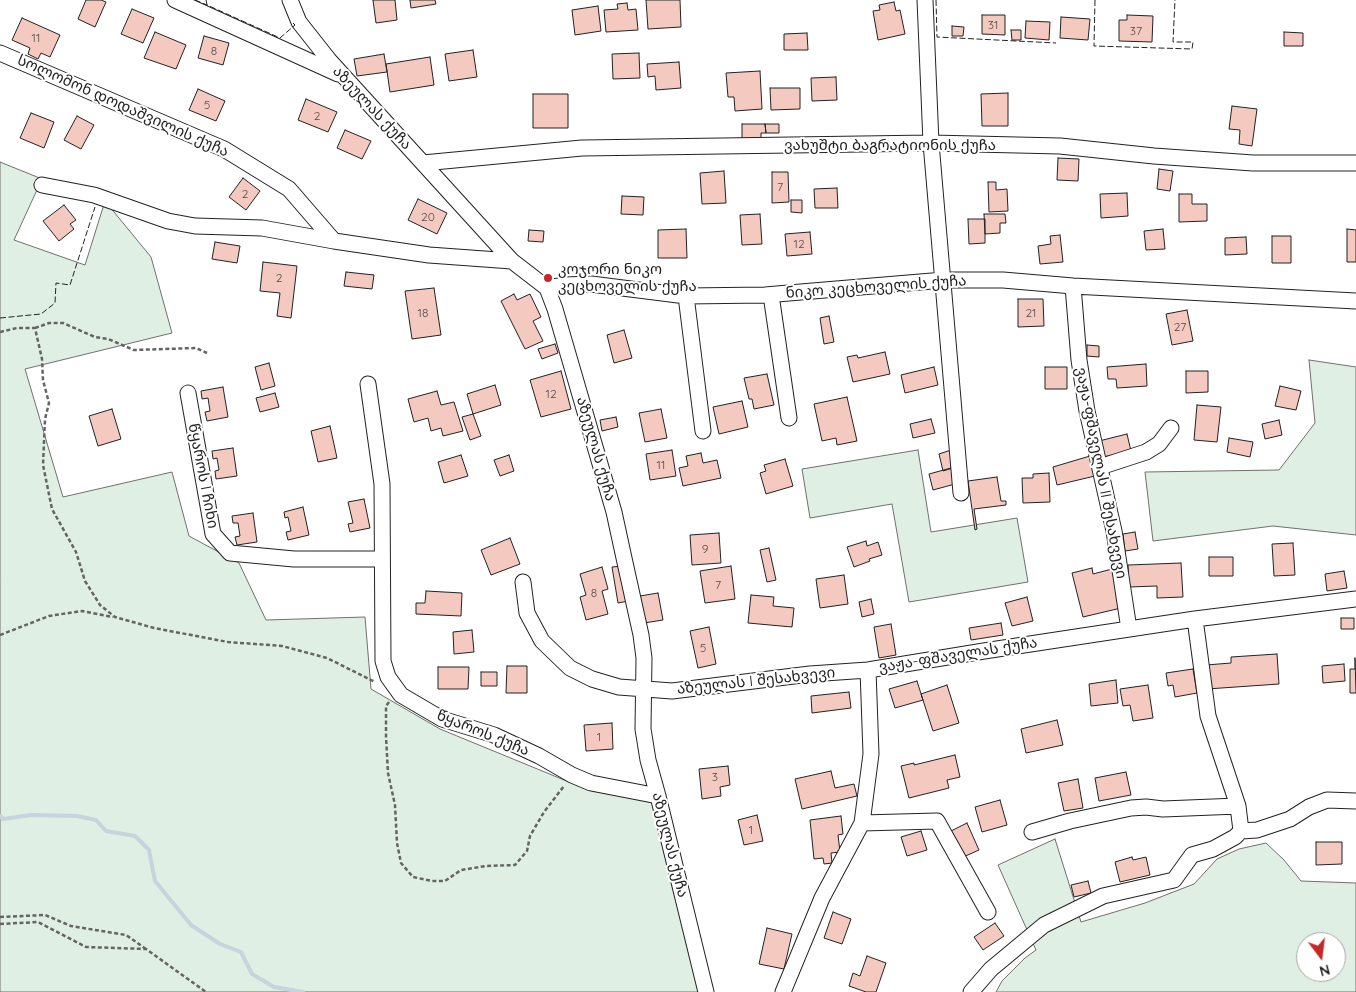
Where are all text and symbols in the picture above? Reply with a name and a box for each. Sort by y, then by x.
house number: 31 [988,18,998,32]
house number: 37 [1130,24,1142,38]
house number: 11 [32,31,40,45]
house number: 8 [211,44,217,58]
street label: სოლომონ დოდაშვილის ქუჩა [14,51,232,161]
street label: აზეულას ქუჩა [329,62,415,154]
house number: 5 [204,98,210,112]
house number: 2 [314,109,320,123]
street label: ვახუშტი ბაგრატიონის ქუჩა [784,136,996,154]
house number: 7 [777,180,783,194]
house number: 2 [242,187,248,201]
house number: 20 [421,210,435,224]
house number: 12 [793,237,805,251]
place label: კოჯორი ნიკო კეცხოველის ქუჩა [558,260,697,295]
house number: 2 [276,271,282,285]
marker: კოჯორი ნიკო კეცხოველის ქუჩა [542,272,554,284]
street label: ნიკო კეცხოველის ქუჩა [785,272,967,302]
house number: 18 [418,306,428,320]
house number: 21 [1025,306,1037,320]
house number: 27 [1174,320,1186,334]
street label: ვაჟა-ფშაველას II შესახვევი [1072,366,1130,580]
house number: 12 [545,387,557,401]
street label: აზეულას ქუჩა [573,395,619,503]
street label: წყაროს I ჩიხი [184,422,222,530]
house number: 11 [657,458,665,472]
house number: 9 [702,542,708,556]
house number: 7 [715,578,721,592]
house number: 8 [591,586,597,600]
street label: ვაჟა-ფშაველას ქუჩა [877,634,1039,676]
house number: 5 [700,641,706,655]
street label: აზეულას I შესახვევი [676,664,836,698]
street label: წყაროს ქუჩა [434,706,532,760]
house number: 1 [597,730,601,744]
house number: 3 [712,770,718,784]
street label: აზეულას ქუჩა [648,791,692,899]
house number: 1 [749,823,753,837]
north arrow [1296,932,1346,982]
text: N [1317,960,1332,981]

